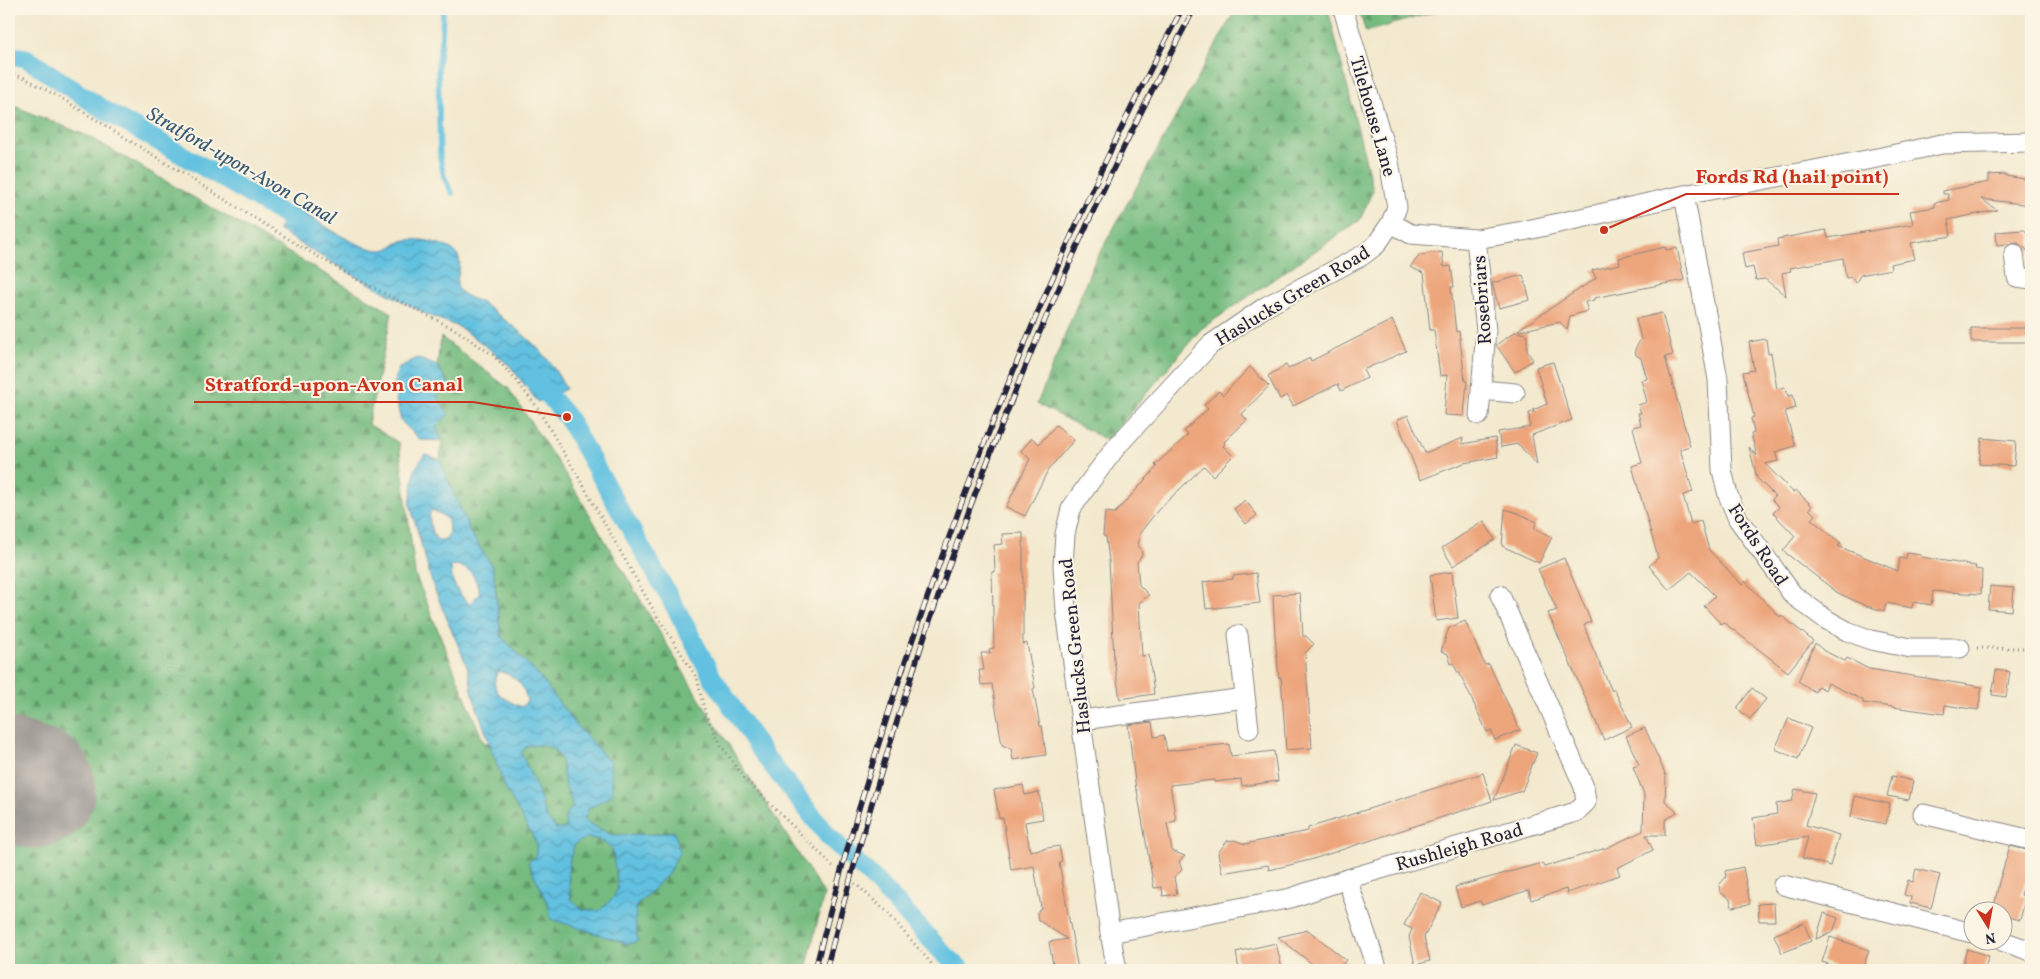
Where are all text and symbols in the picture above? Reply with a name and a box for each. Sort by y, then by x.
street label: Tilehouse Lane [1342,53,1402,180]
water label: Stratford-upon-Avon Canal [141,101,341,232]
callout: Fords Rd (hail point) [1686,159,1899,194]
text: Fords Rd (hail point) [1695,164,1889,192]
street label: Haslucks Green Road [1211,240,1375,353]
street label: Rosebriars [1467,254,1499,345]
callout: Stratford-upon-Avon Canal [194,367,473,402]
text: Stratford-upon-Avon Canal [205,372,463,400]
street label: Fords Road [1721,499,1794,591]
street label: Haslucks Green Road [1054,557,1098,735]
street label: Rushleigh Road [1393,817,1526,879]
north arrow [1962,902,2012,952]
text: N [1983,927,1997,948]

